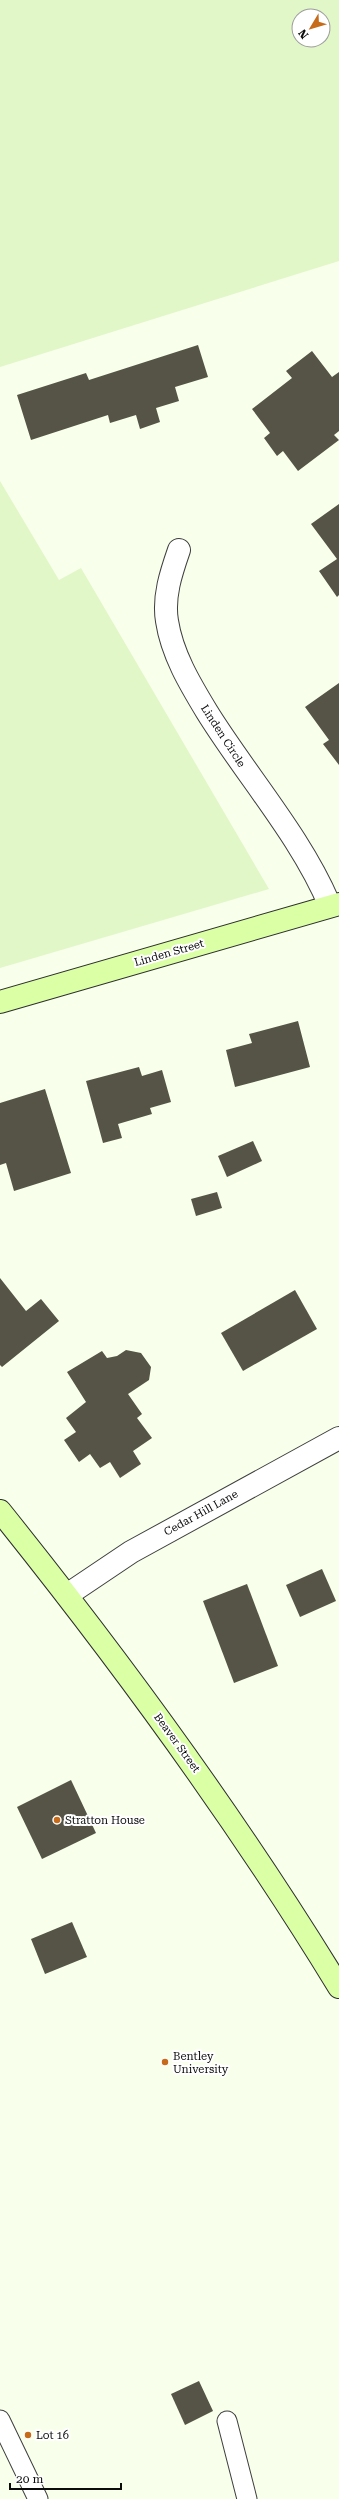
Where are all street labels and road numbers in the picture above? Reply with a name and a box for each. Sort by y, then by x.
street label: Linden Circle [198,702,248,770]
street label: Linden Street [133,937,205,969]
street label: Cedar Hill Lane [162,1487,240,1539]
street label: Beaver Street [151,1711,203,1775]

